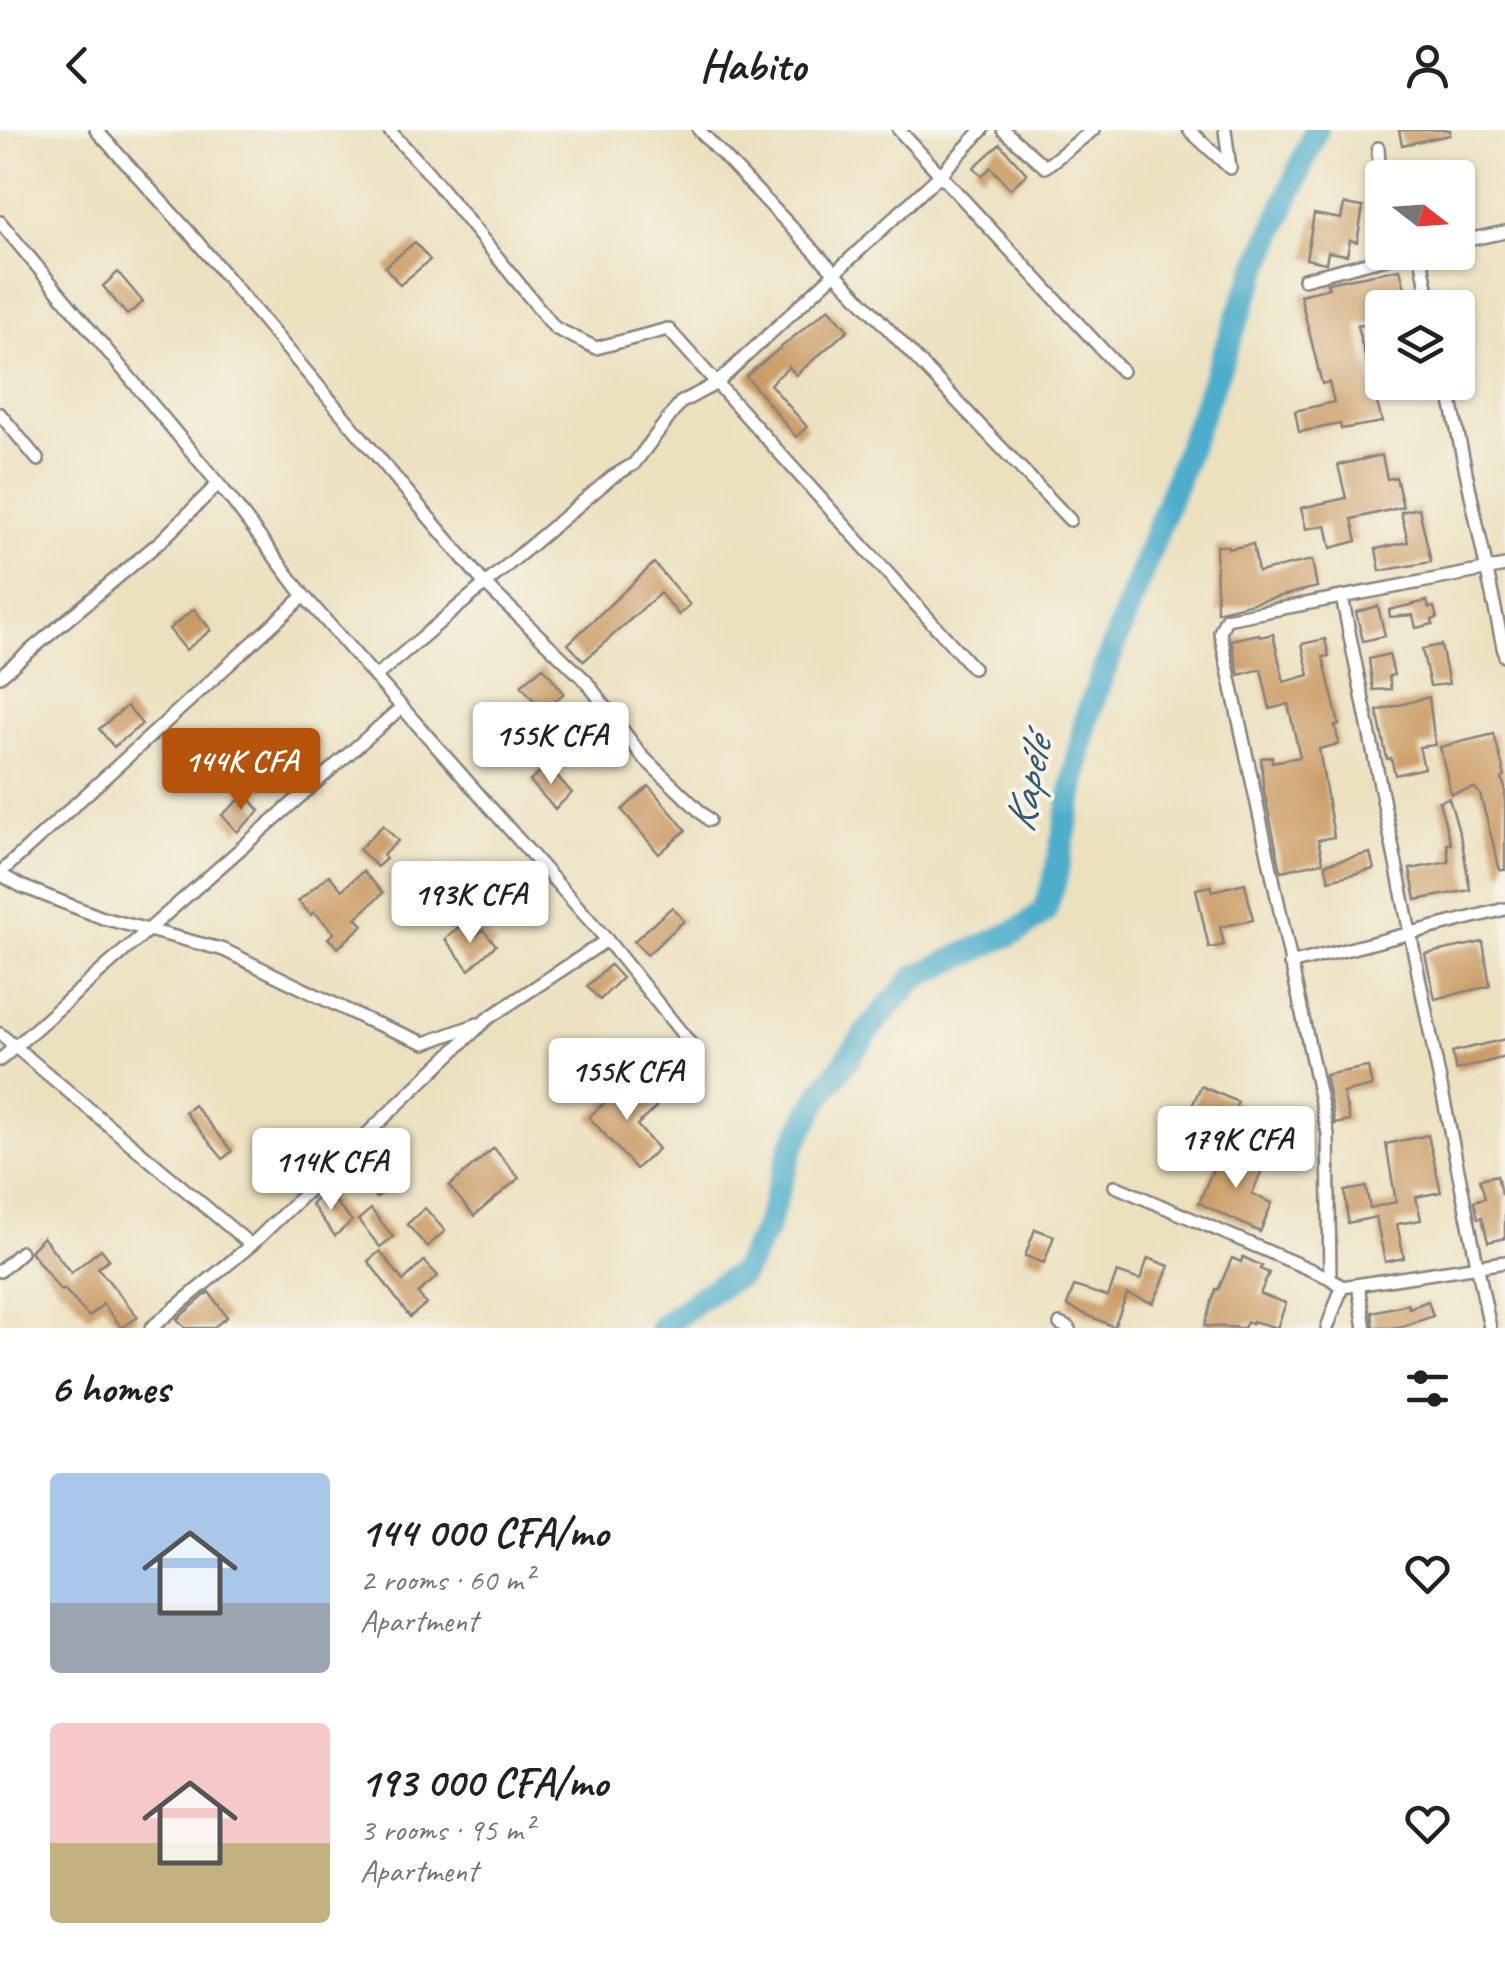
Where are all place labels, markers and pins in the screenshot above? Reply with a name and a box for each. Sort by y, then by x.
pin: 155K CFA [448,702,654,787]
pin: 144K CFA [138,728,344,813]
pin: 193K CFA [367,861,573,946]
pin: 155K CFA [524,1038,730,1123]
pin: 179K CFA [1133,1106,1339,1191]
pin: 114K CFA [228,1128,434,1213]

